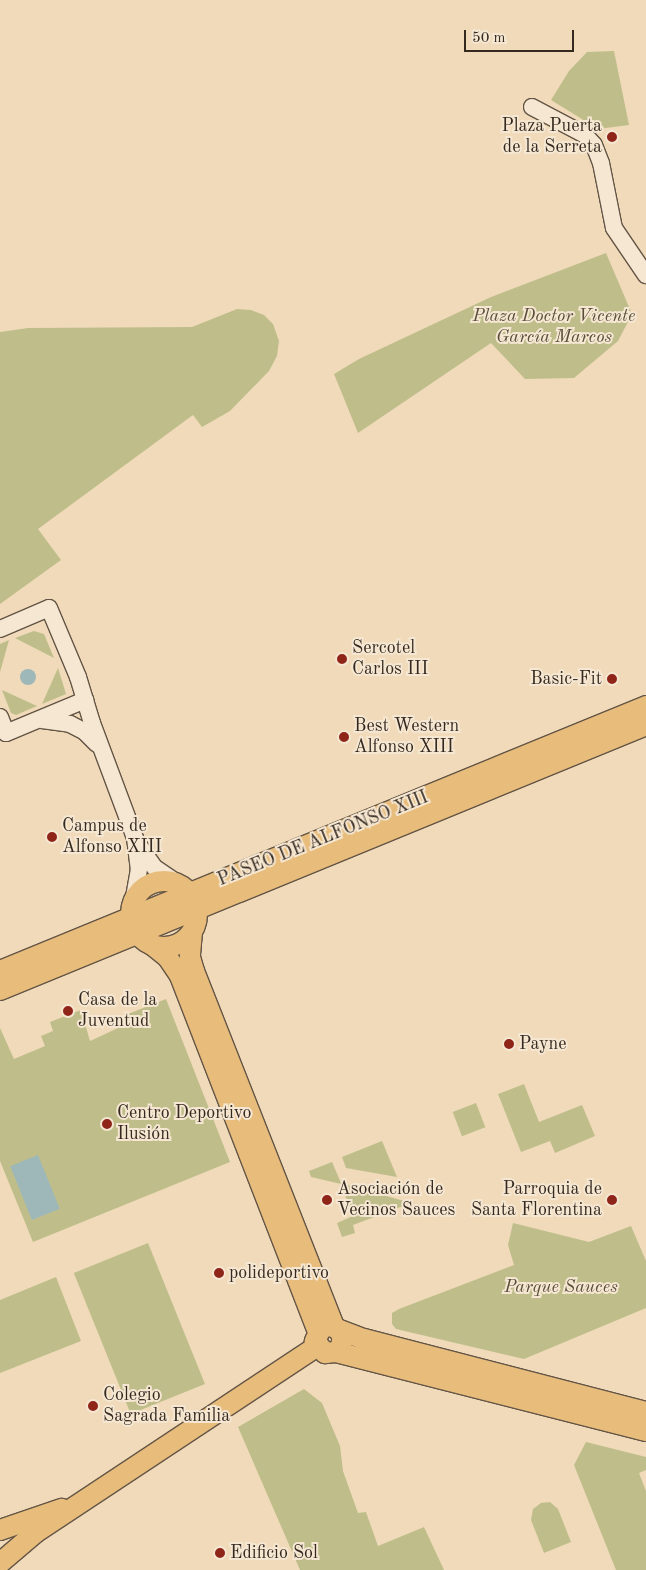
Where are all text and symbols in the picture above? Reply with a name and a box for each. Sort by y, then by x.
scale bar [466,20,576,52]
text: 50 m [472,31,506,46]
place label: Plaza Puerta de la Serreta [501,116,602,158]
marker: Plaza Puerta de la Serreta [606,131,618,143]
park label: Plaza Doctor Vicente García Marcos [473,306,635,348]
place label: Sercotel Carlos III [352,638,428,681]
marker: Sercotel Carlos III [336,653,348,665]
place label: Basic-Fit [530,668,602,690]
marker: Basic-Fit [606,673,618,685]
place label: Best Western Alfonso XIII [354,716,459,759]
marker: Best Western Alfonso XIII [338,731,350,743]
street label: PASEO DE ALFONSO XIII [214,787,432,891]
place label: Campus de Alfonso XIII [62,816,162,859]
marker: Campus de Alfonso XIII [46,831,58,843]
place label: Casa de la Juventud [78,990,157,1032]
marker: Casa de la Juventud [62,1005,74,1017]
place label: Payne [519,1033,567,1055]
marker: Payne [503,1038,515,1050]
place label: Centro Deportivo Ilusión [117,1103,251,1146]
marker: Centro Deportivo Ilusión [101,1118,113,1130]
place label: Asociación de Vecinos Sauces [337,1179,455,1222]
place label: Parroquia de Santa Florentina [471,1179,602,1222]
marker: Asociación de Vecinos Sauces [321,1194,333,1206]
marker: Parroquia de Santa Florentina [606,1194,618,1206]
place label: polideportivo [229,1262,329,1284]
marker: polideportivo [213,1267,225,1279]
park label: Parque Sauces [504,1276,618,1298]
place label: Colegio Sagrada Familia [103,1385,230,1428]
marker: Colegio Sagrada Familia [87,1400,99,1412]
place label: Edificio Sol [230,1542,318,1564]
marker: Edificio Sol [214,1547,226,1559]

